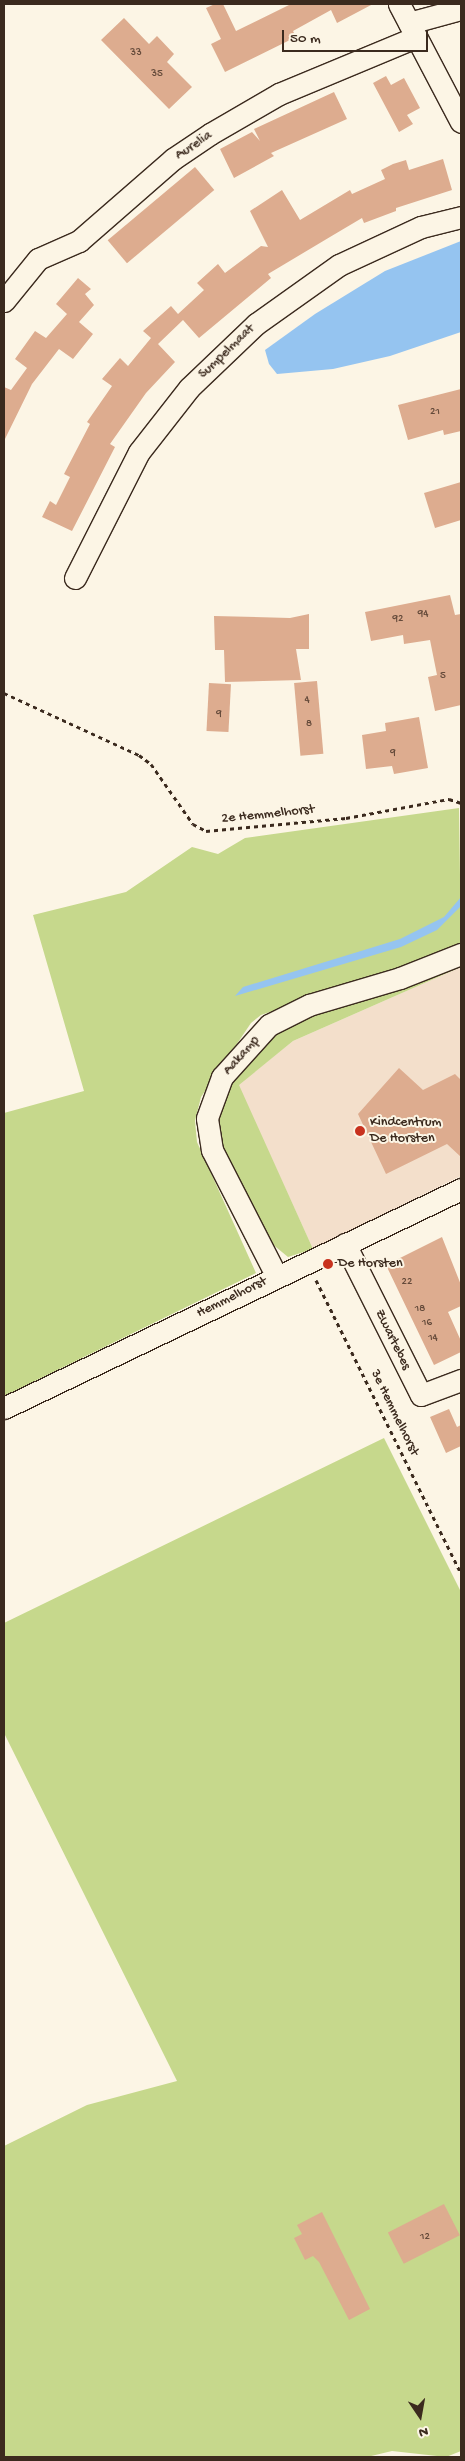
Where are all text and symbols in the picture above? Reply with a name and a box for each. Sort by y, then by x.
scale bar [285,20,431,52]
text: 50 m [290,30,321,48]
house number: 33 [130,46,142,60]
house number: 35 [151,67,163,81]
street label: Aurelia [172,128,216,164]
street label: Sumpelmaat [195,321,259,383]
house number: 21 [430,405,440,419]
house number: 94 [418,607,428,621]
house number: 92 [393,612,403,626]
house number: 5 [440,669,446,683]
house number: 4 [304,693,310,707]
house number: 9 [216,707,222,721]
house number: 8 [306,717,312,731]
house number: 9 [390,746,396,760]
street label: 2e Hemmelhorst [221,802,315,828]
street label: Aakamp [220,1033,264,1079]
place label: Kindcentrum De Horsten [370,1115,441,1148]
marker: Kindcentrum De Horsten [354,1125,366,1137]
place label: De Horsten [338,1256,403,1272]
marker: De Horsten [322,1258,334,1270]
street label: Hemmelhorst [194,1274,270,1322]
house number: 22 [402,1275,412,1289]
house number: 18 [415,1302,425,1316]
street label: Zwartebes [370,1307,414,1373]
house number: 16 [422,1316,432,1330]
house number: 14 [428,1331,438,1345]
street label: 3e Hemmelhorst [366,1367,422,1459]
house number: 12 [420,2230,430,2244]
north arrow [395,2391,445,2441]
text: N [417,2422,429,2440]

